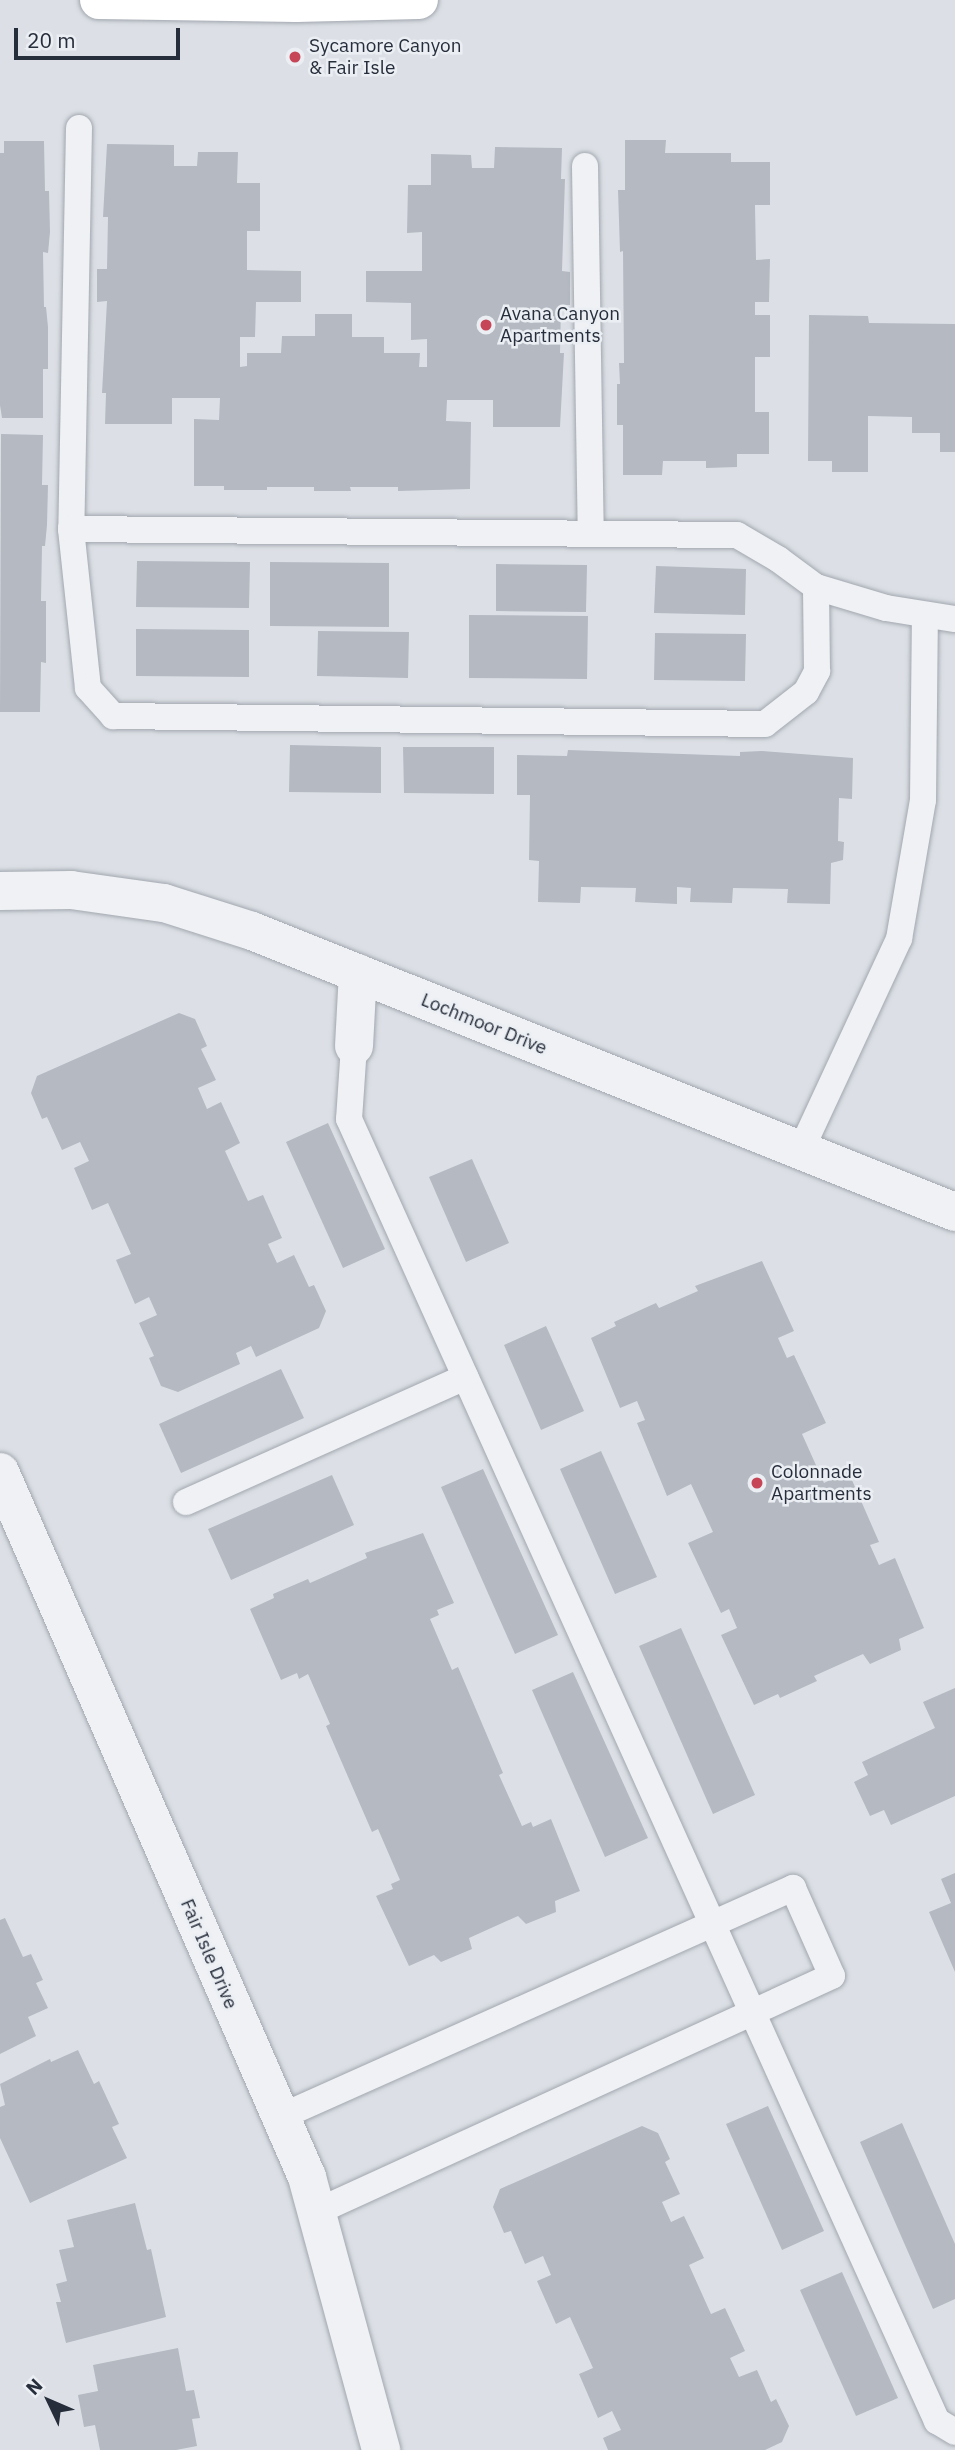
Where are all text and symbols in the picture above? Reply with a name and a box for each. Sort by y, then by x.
scale bar [18,14,184,58]
text: 20 m [27,26,76,54]
place label: Sycamore Canyon & Fair Isle [309,35,462,79]
marker: Sycamore Canyon & Fair Isle [287,49,303,65]
place label: Avana Canyon Apartments [500,303,620,347]
marker: Avana Canyon Apartments [478,317,494,333]
street label: Lochmoor Drive [418,988,550,1060]
place label: Colonnade Apartments [771,1461,872,1505]
marker: Colonnade Apartments [749,1475,765,1491]
street label: Fair Isle Drive [176,1896,242,2012]
north arrow [14,2366,84,2436]
text: N [20,2373,47,2400]

